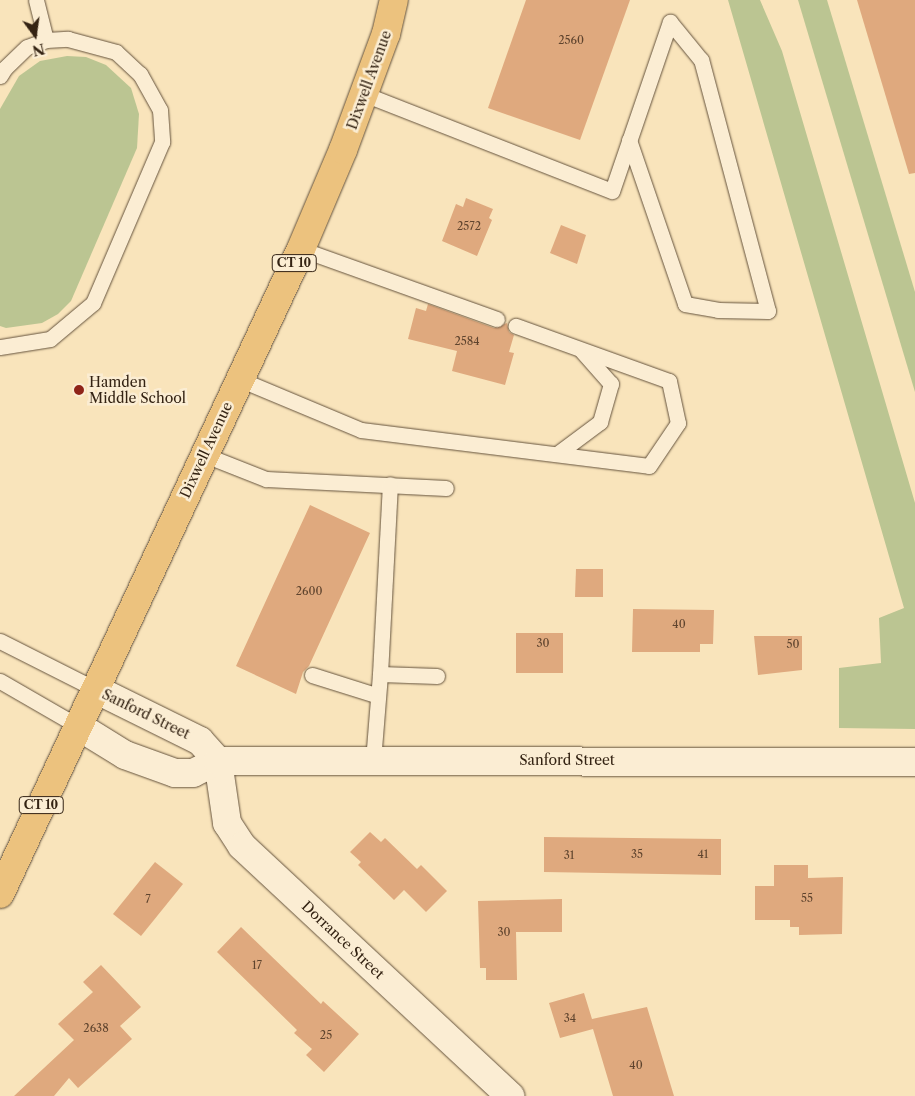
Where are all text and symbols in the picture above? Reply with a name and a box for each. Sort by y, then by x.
north arrow [10,10,60,60]
street label: Dixwell Avenue [343,28,395,132]
house number: 2560 [558,33,584,47]
text: N [31,39,47,60]
house number: 2572 [457,219,481,233]
road number: CT 10 [272,254,316,272]
house number: 2584 [454,334,480,348]
place label: Hamden Middle School [89,374,186,407]
marker: Hamden Middle School [73,384,85,396]
street label: Dixwell Avenue [176,399,236,501]
house number: 2600 [296,584,322,598]
house number: 40 [672,617,686,631]
house number: 30 [536,636,550,650]
house number: 50 [787,637,799,651]
street label: Sanford Street [99,686,193,742]
street label: Sanford Street [519,752,615,768]
road number: CT 10 [18,796,64,814]
house number: 35 [631,847,643,861]
house number: 41 [698,847,708,861]
house number: 31 [564,848,574,862]
house number: 55 [801,891,813,905]
house number: 7 [145,892,151,906]
street label: Dorrance Street [298,898,388,982]
house number: 30 [497,925,511,939]
house number: 17 [252,958,262,972]
house number: 34 [564,1011,576,1025]
house number: 2638 [83,1021,109,1035]
house number: 25 [320,1028,332,1042]
house number: 40 [629,1058,643,1072]

